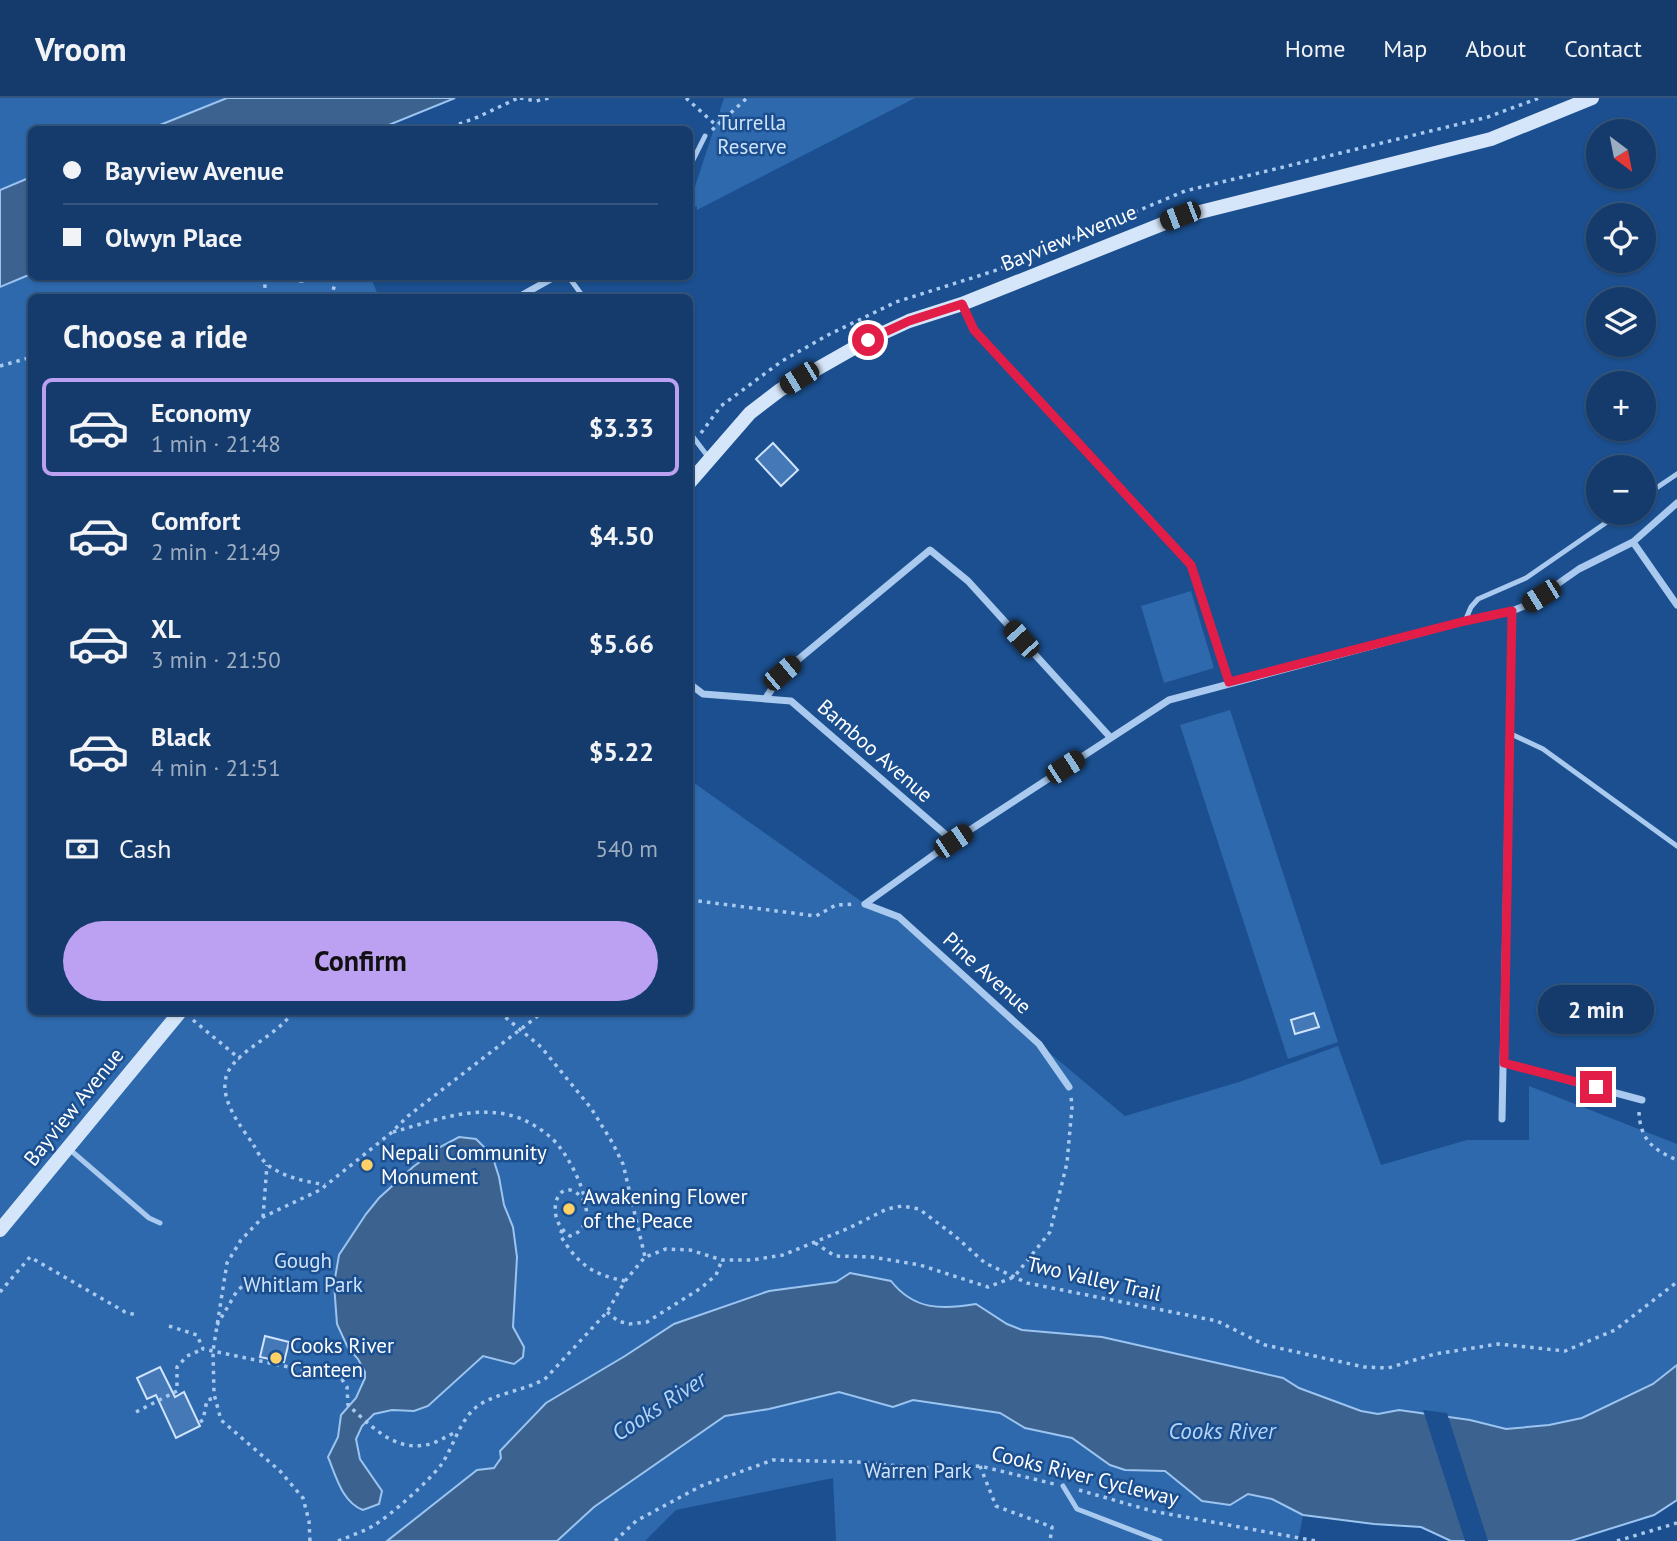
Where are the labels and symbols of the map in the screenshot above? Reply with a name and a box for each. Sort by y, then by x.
park label: Turrella Reserve [717,109,787,160]
north arrow [1586,119,1656,189]
street label: Bayview Avenue [997,198,1141,277]
car [1157,199,1204,233]
route start [852,324,884,356]
car [776,358,823,398]
car [1518,576,1565,616]
car [1000,616,1043,662]
car [760,651,805,695]
street label: Bamboo Avenue [812,693,939,808]
car [1042,747,1089,787]
car [930,821,977,861]
street label: Pine Avenue [937,926,1037,1019]
callout: 2 min [1538,986,1654,1034]
street label: Bayview Avenue [18,1042,129,1171]
route end [1580,1071,1612,1103]
place label: Nepali Community Monument [381,1139,547,1190]
marker: Nepali Community Monument [359,1157,375,1173]
place label: Awakening Flower of the Peace [583,1183,748,1234]
marker: Awakening Flower of the Peace [561,1201,577,1217]
park label: Gough Whitlam Park [243,1247,363,1298]
street label: Two Valley Trail [1024,1250,1164,1307]
place label: Cooks River Canteen [290,1332,394,1383]
marker: Cooks River Canteen [268,1350,284,1366]
water label: Cooks River [606,1364,713,1447]
water label: Cooks River [1169,1416,1277,1445]
street label: Cooks River Cycleway [989,1439,1182,1512]
park label: Warren Park [864,1457,972,1484]

